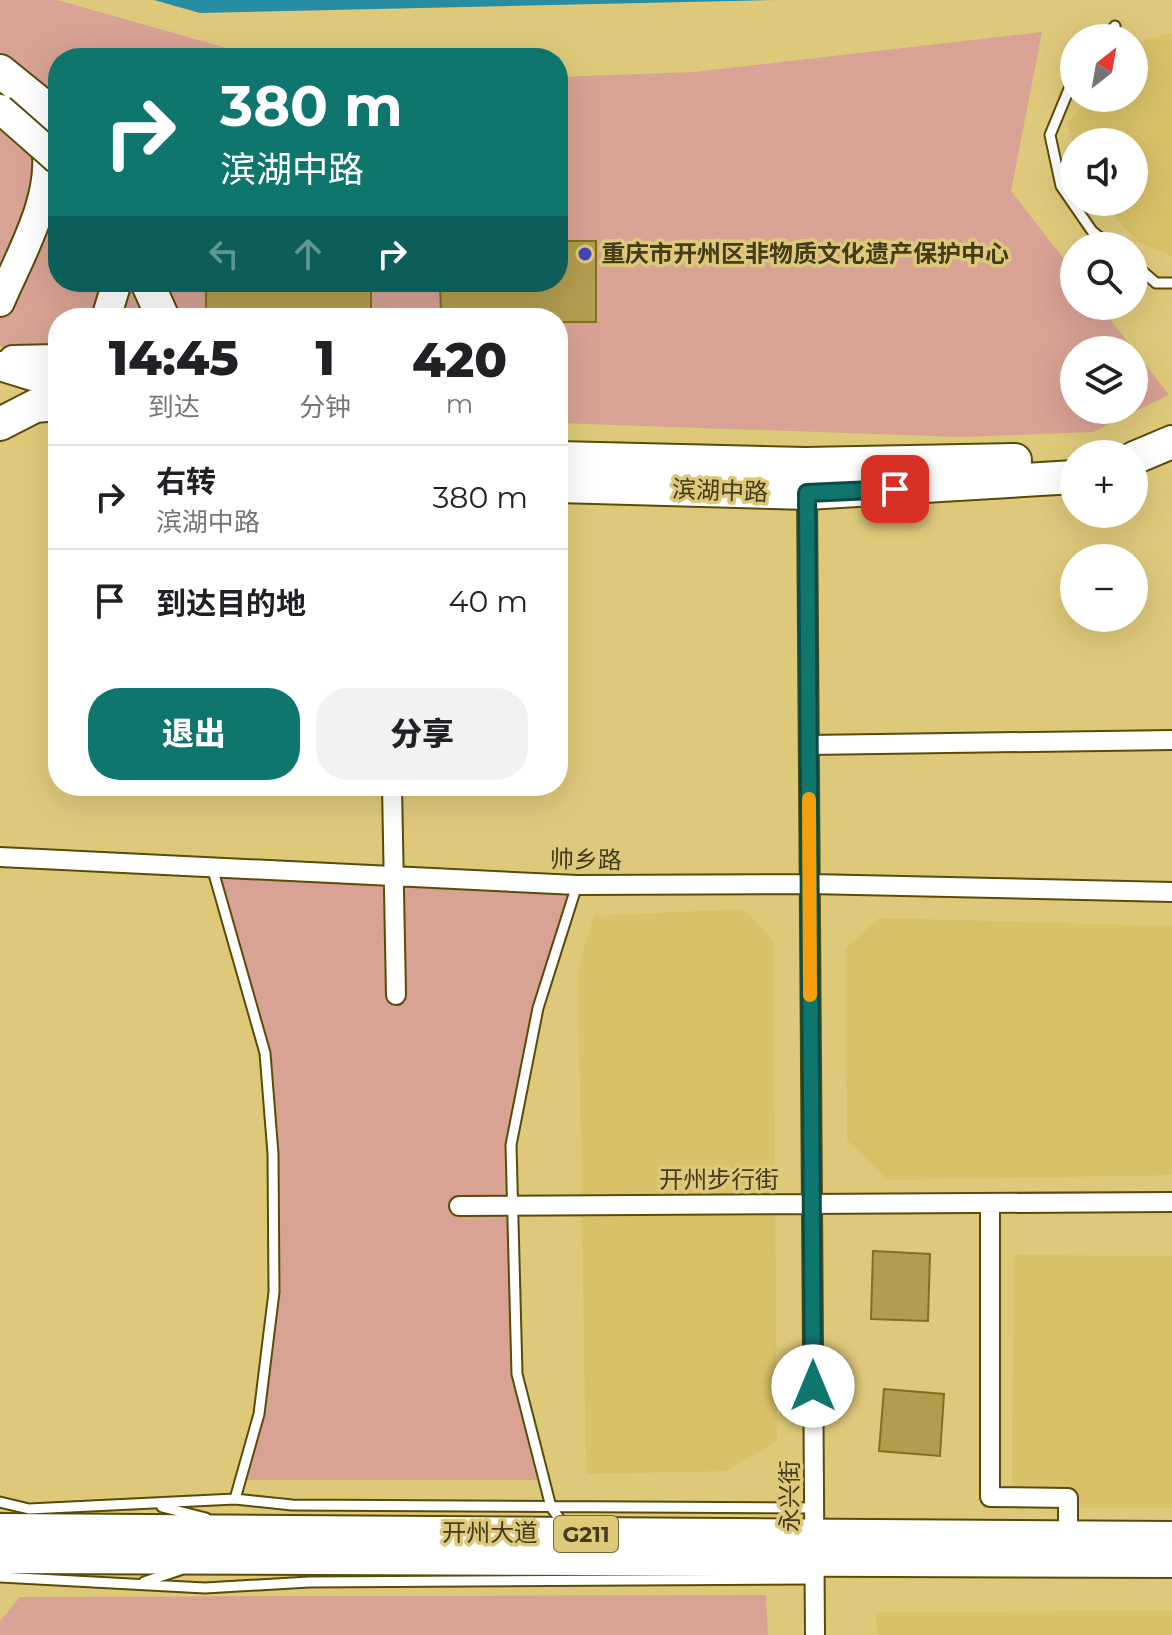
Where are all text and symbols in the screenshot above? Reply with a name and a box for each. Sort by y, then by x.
north arrow [1060,24,1148,112]
map controls [1060,24,1148,632]
text: 380 m [220,72,403,140]
icon: right [88,80,192,184]
button: sound [1060,128,1148,216]
text: 滨湖中路 [220,147,364,191]
icon: left [202,232,246,276]
icon: ahead [286,232,330,276]
icon: right [370,232,414,276]
button: search [1060,232,1148,320]
place label: 重庆市开州区非物质文化遗产保护中心 [601,239,1009,268]
marker: 重庆市开州区非物质文化遗产保护中心 [576,245,594,263]
text: 14:45 [109,329,239,387]
text: 1 [316,329,335,387]
text: 420 [412,331,507,389]
button: layers [1060,336,1148,424]
text: m [446,388,473,420]
text: 到达 [148,391,200,423]
text: 分钟 [299,391,351,423]
button: + [1060,440,1148,528]
pin [861,455,929,523]
text: 右转 [156,463,216,500]
icon: arrive [873,467,917,511]
street label: 滨湖中路 [672,474,768,507]
icon: right [88,475,132,519]
text: 380 m [432,479,528,516]
text: 滨湖中路 [156,506,260,538]
button: − [1060,544,1148,632]
icon: arrive [88,579,132,623]
text: 40 m [449,583,528,620]
text: 到达目的地 [156,585,306,622]
button: 退出 [88,688,300,780]
button: 分享 [316,688,528,780]
street label: 帅乡路 [550,844,622,875]
street label: 开州步行街 [659,1165,779,1194]
position arrow [771,1344,855,1428]
street label: 永兴街 [775,1460,804,1532]
road number: G211 [554,1516,618,1552]
street label: 开州大道 [442,1518,538,1547]

